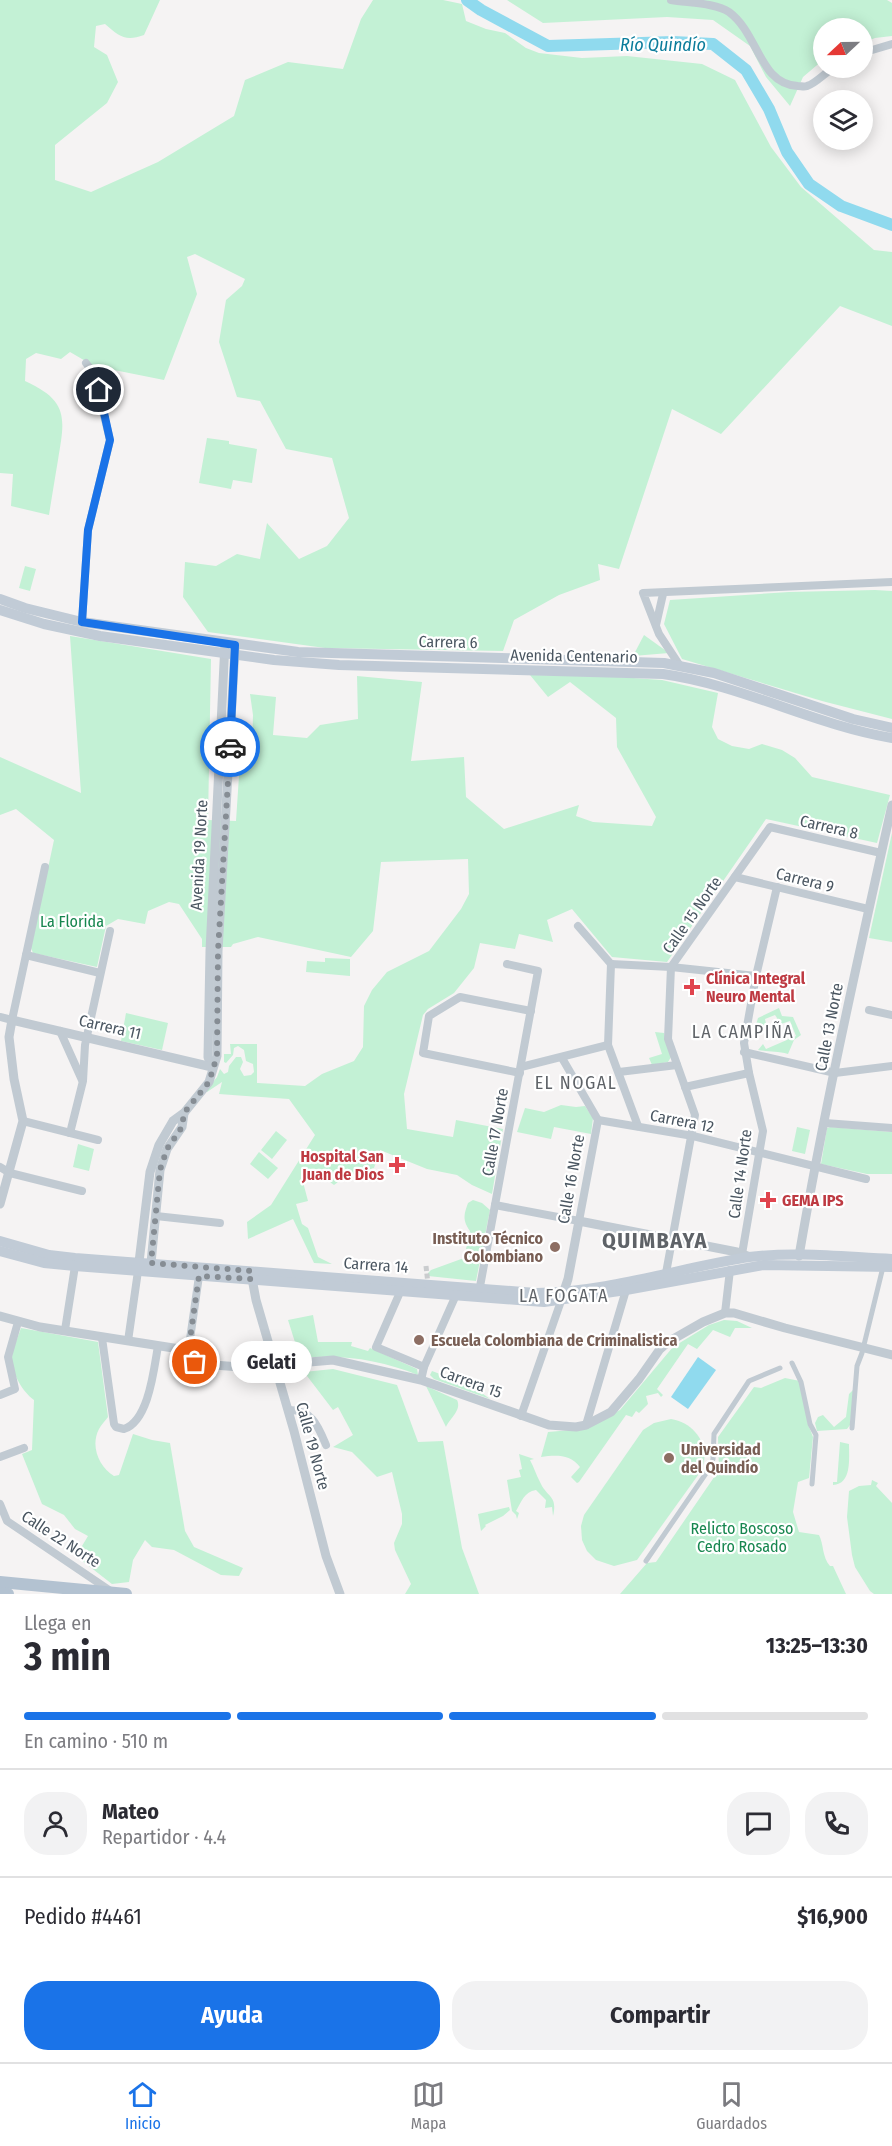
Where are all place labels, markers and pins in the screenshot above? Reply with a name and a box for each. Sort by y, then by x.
pin [73,364,124,415]
place label: Clínica Integral Neuro Mental [706,969,806,1006]
marker: Clínica Integral Neuro Mental [683,978,701,996]
place label: Hospital San Juan de Dios [300,1147,384,1184]
marker: Hospital San Juan de Dios [388,1156,406,1174]
marker: GEMA IPS [759,1191,777,1209]
place label: GEMA IPS [782,1191,844,1210]
place label: Instituto Técnico Colombiano [433,1229,543,1266]
marker: Instituto Técnico Colombiano [548,1240,562,1254]
place label: Escuela Colombiana de Criminalistica [431,1331,677,1350]
marker: Escuela Colombiana de Criminalistica [412,1333,426,1347]
pin [169,1336,220,1387]
callout: Gelati [231,1341,312,1383]
place label: Universidad del Quindío [681,1440,761,1477]
marker: Universidad del Quindío [662,1451,676,1465]

